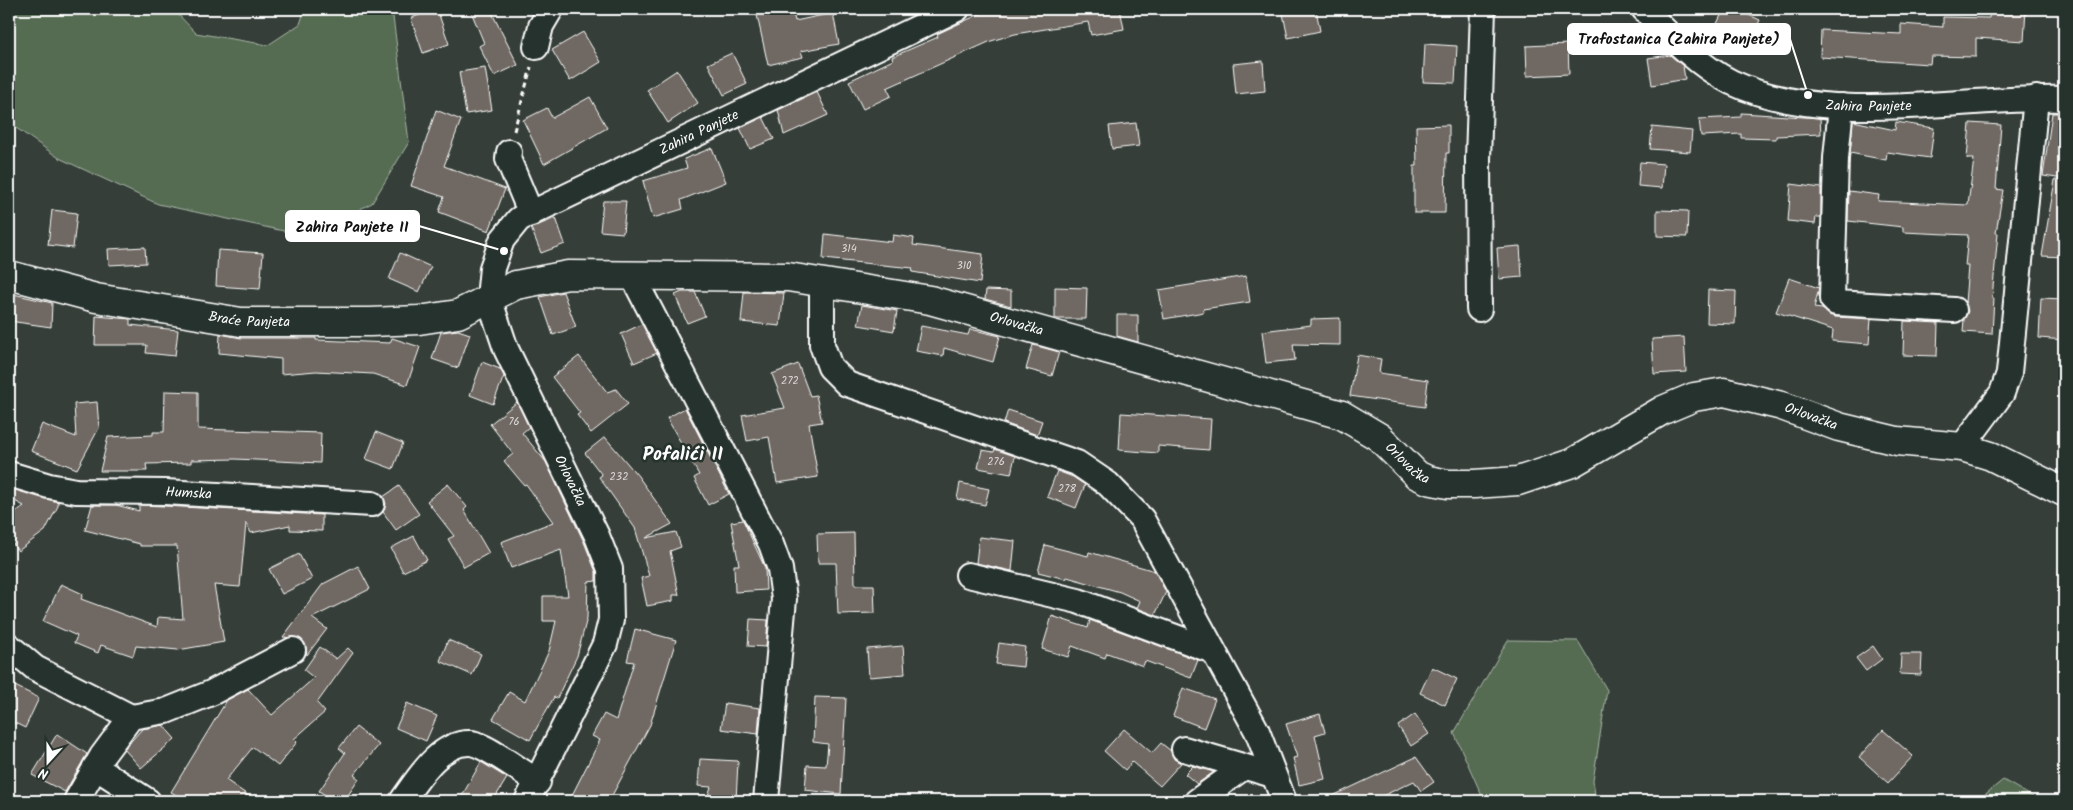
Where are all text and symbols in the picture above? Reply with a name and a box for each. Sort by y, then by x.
callout: Trafostanica (Zahira Panjete) [1568,24,1790,54]
text: Trafostanica (Zahira Panjete) [1578,28,1780,52]
street label: Zahira Panjete [1825,94,1913,118]
street label: Zahira Panjete [656,104,743,161]
callout: Zahira Panjete II [286,211,419,241]
text: Zahira Panjete II [295,216,409,240]
house number: 314 [841,240,857,258]
house number: 310 [956,257,972,275]
street label: Braće Panjeta [207,306,290,333]
street label: Orlovačka [987,306,1046,342]
house number: 272 [781,372,799,390]
street label: Orlovačka [1781,397,1841,436]
house number: 76 [508,413,520,431]
street label: Orlovačka [1379,437,1433,490]
district label: Pofalići II [643,440,723,470]
street label: Orlovačka [548,452,592,510]
house number: 276 [987,453,1005,471]
house number: 232 [609,468,629,486]
house number: 278 [1058,480,1076,498]
street label: Humska [165,481,213,506]
north arrow [22,738,72,788]
text: N [35,761,52,785]

